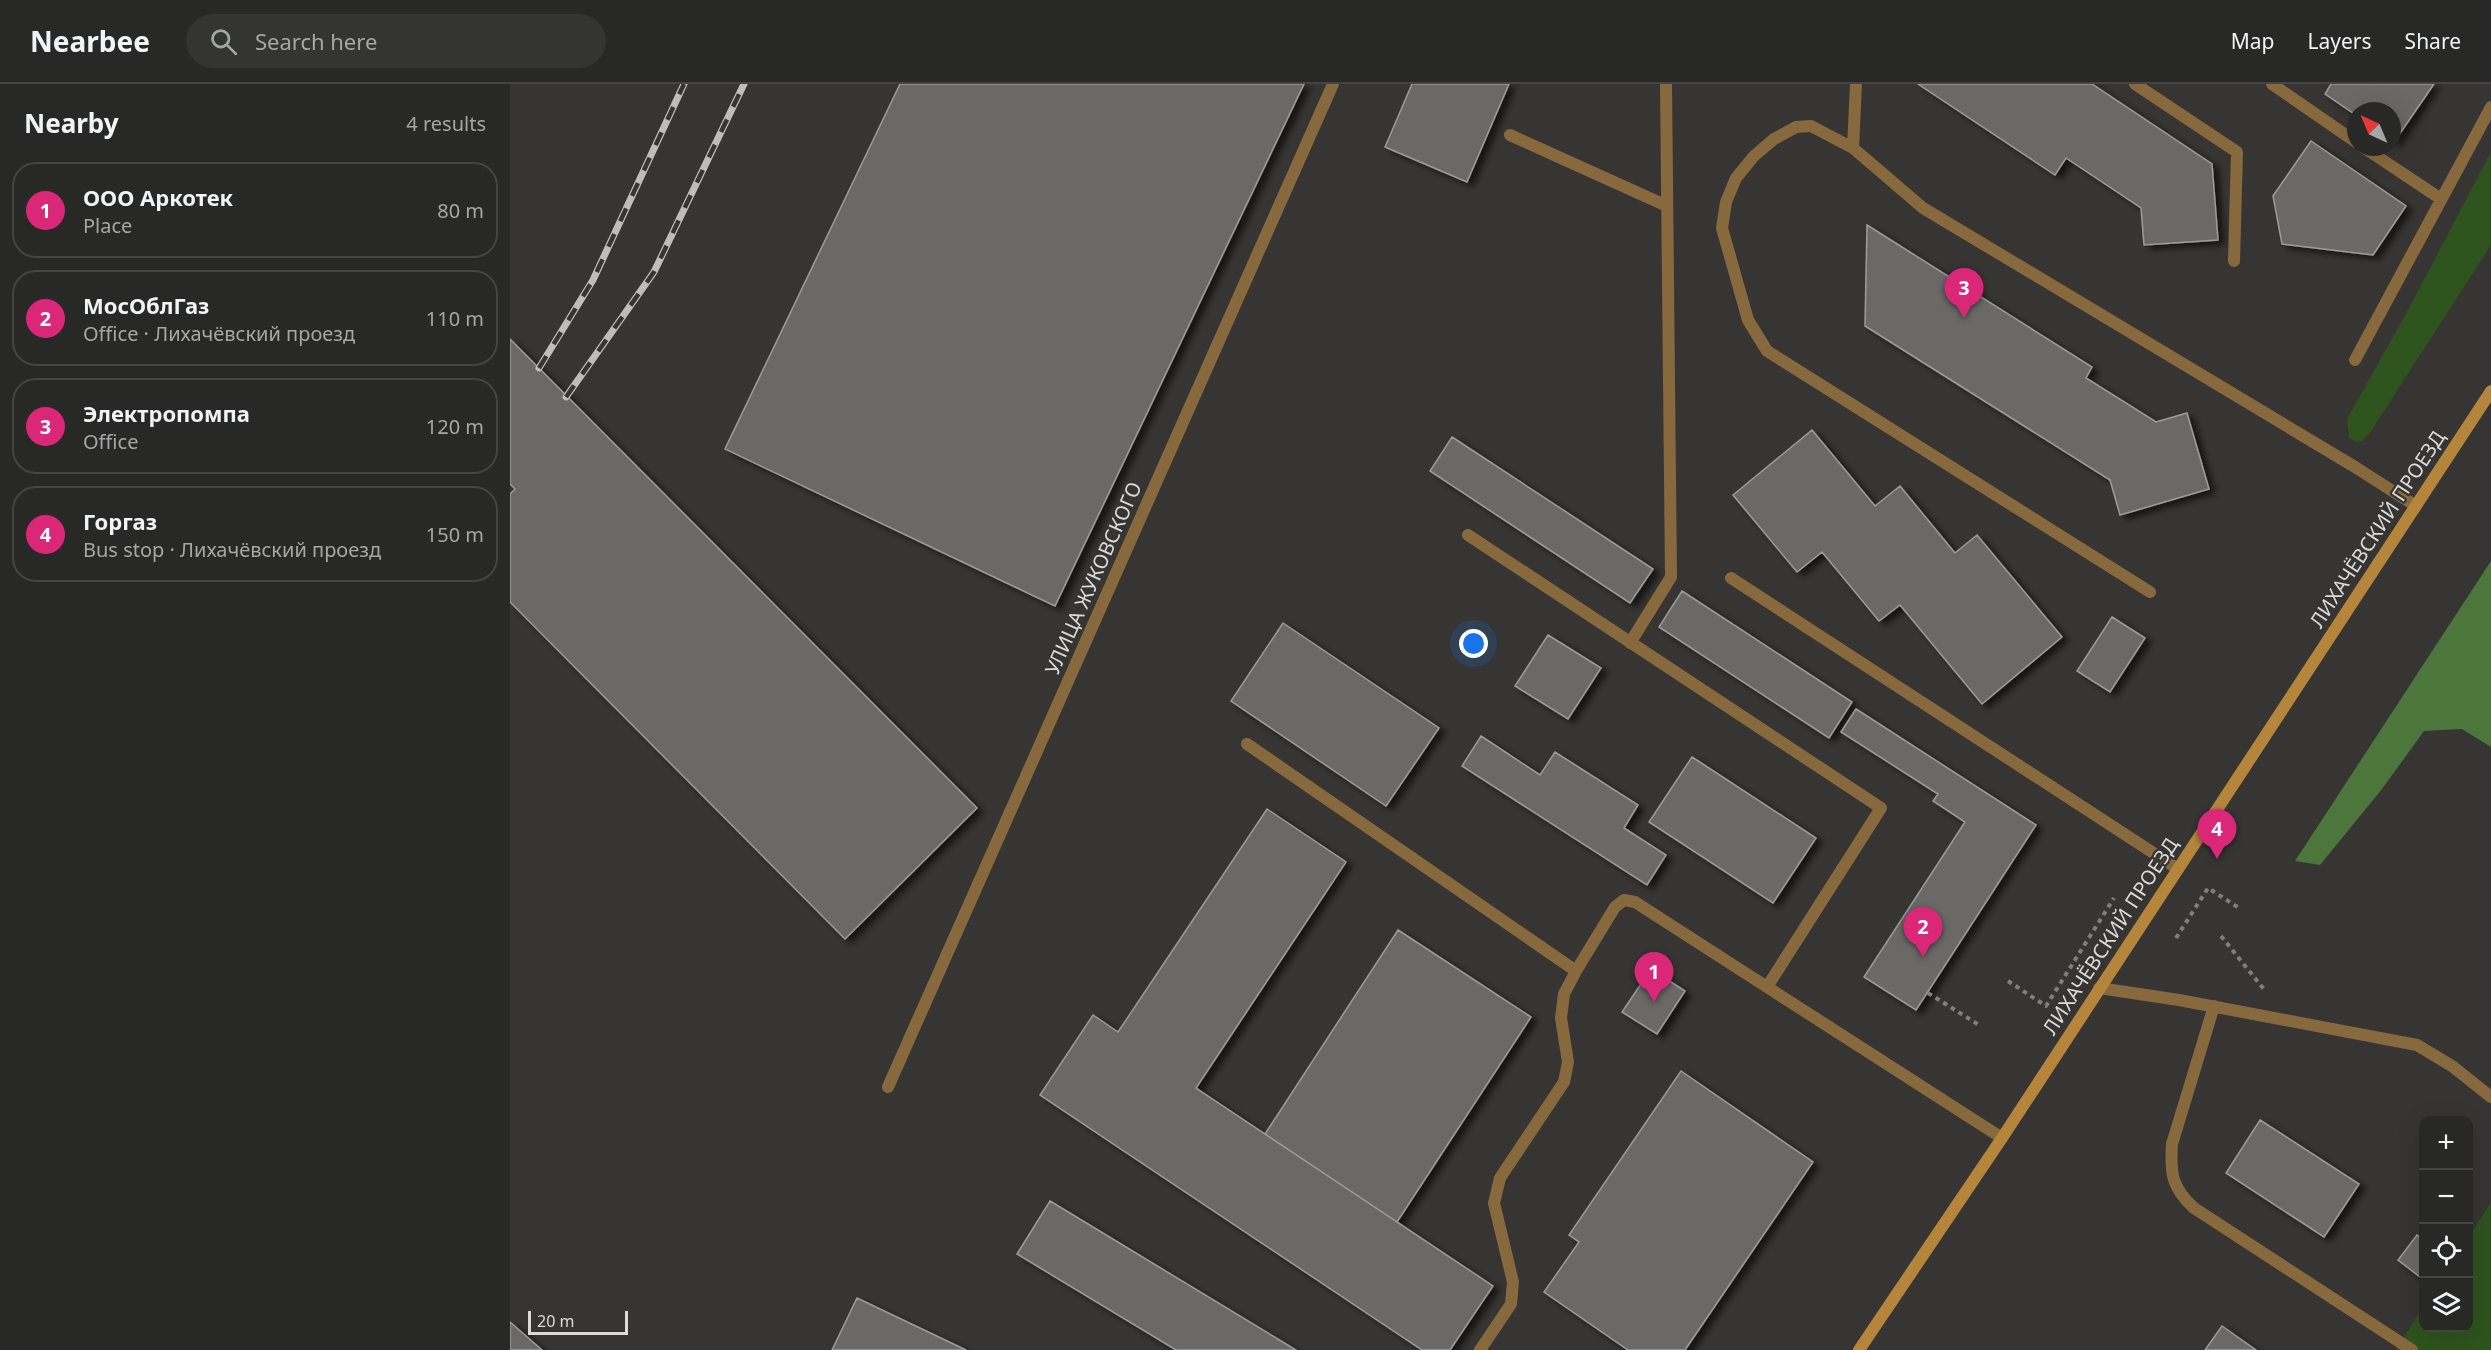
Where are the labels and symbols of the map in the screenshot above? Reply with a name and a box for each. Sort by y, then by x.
north arrow [2347,102,2401,156]
pin: 3 [1944,268,1984,318]
street label: ЛИХАЧЁВСКИЙ ПРОЕЗД [2303,425,2451,633]
street label: УЛИЦА ЖУКОВСКОГО [1038,477,1148,679]
your location [1459,629,1488,658]
pin: 4 [2198,810,2236,859]
street label: ЛИХАЧЁВСКИЙ ПРОЕЗД [2036,832,2184,1040]
pin: 2 [1904,908,1942,957]
pin: 1 [1634,952,1674,1002]
scale bar [528,1308,628,1336]

